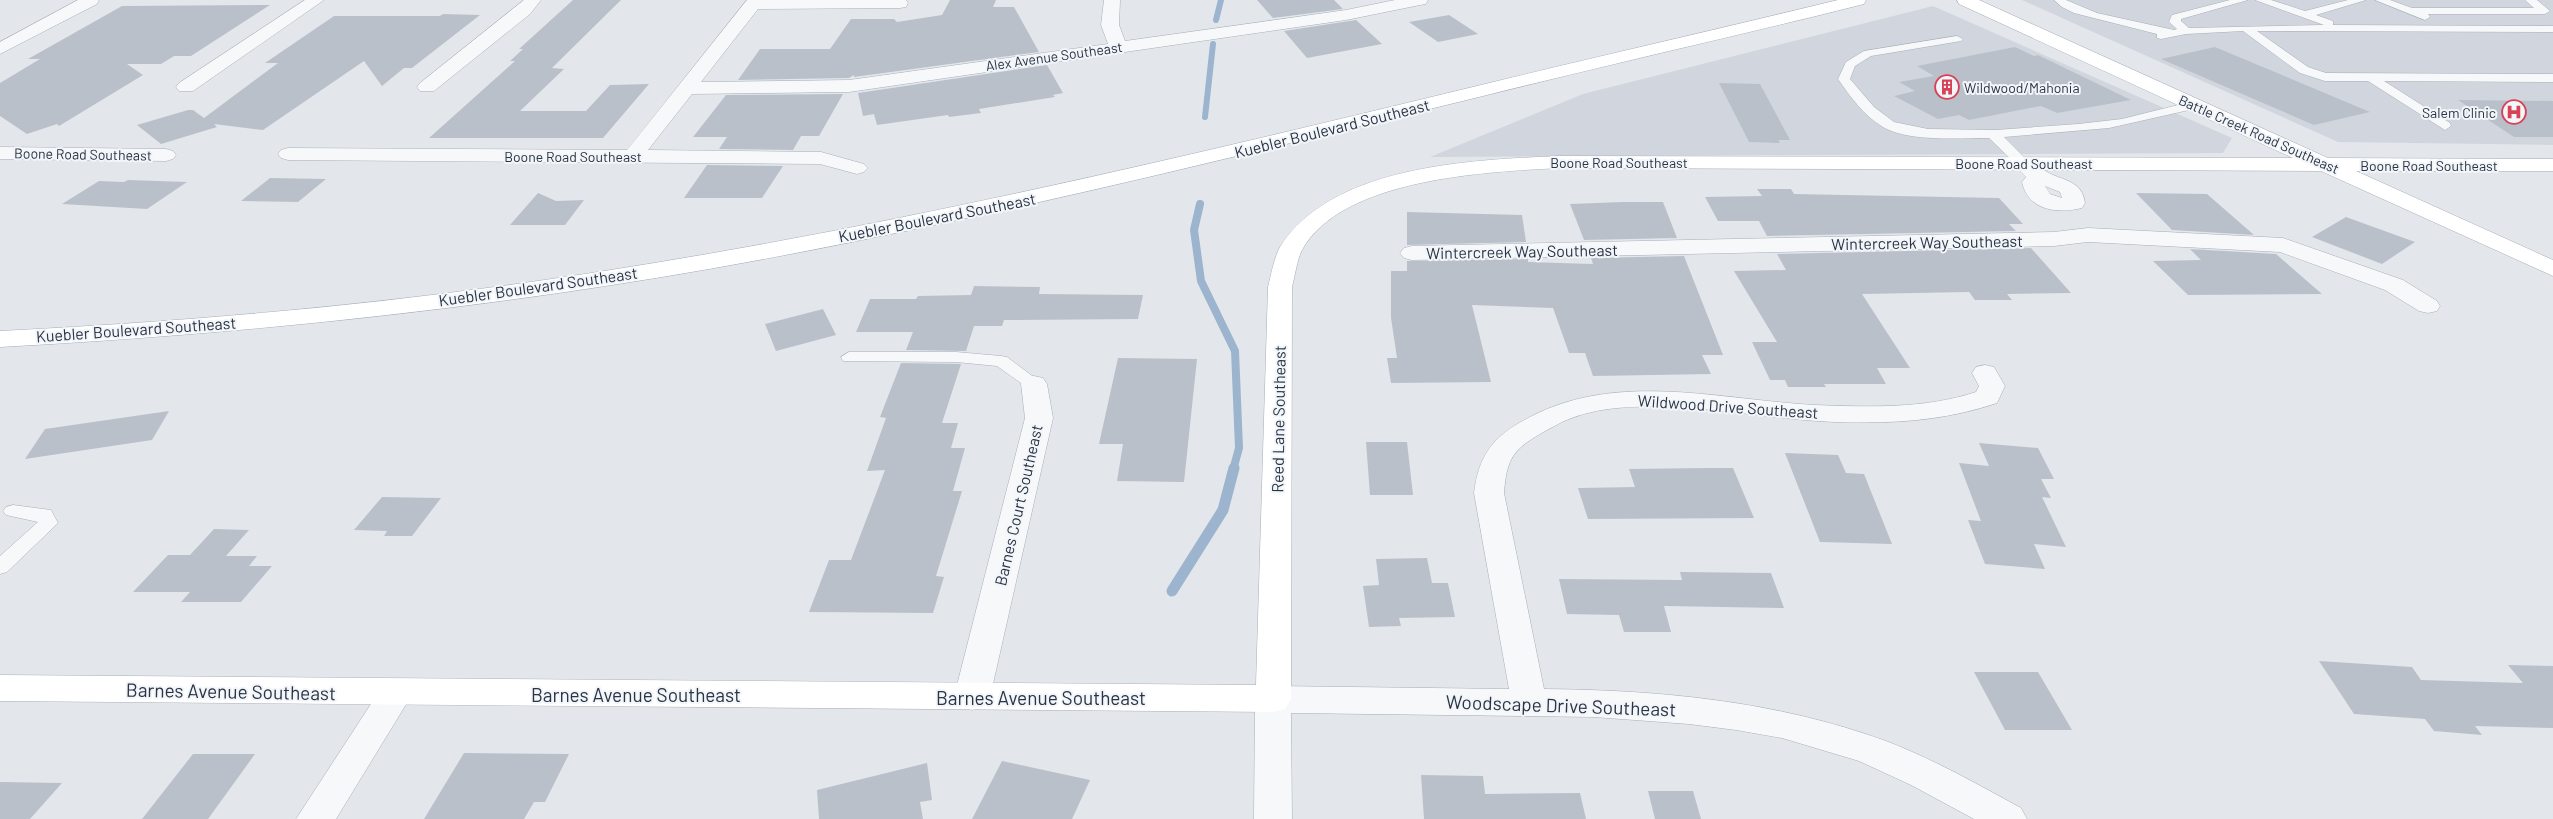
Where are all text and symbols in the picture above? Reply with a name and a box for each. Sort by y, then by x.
street label: Alex Avenue Southeast [984,38,1124,74]
building icon: Wildwood/Mahonia [1934,74,1960,100]
place label: Wildwood/Mahonia [1964,79,2080,96]
street label: Battle Creek Road Southeast [2176,91,2342,177]
street label: Kuebler Boulevard Southeast [1232,95,1432,161]
hospital icon: Salem Clinic [2501,99,2527,125]
place label: Salem Clinic [2422,104,2496,121]
street label: Boone Road Southeast [14,144,152,164]
street label: Boone Road Southeast [504,148,642,165]
street label: Boone Road Southeast [1550,154,1688,171]
street label: Boone Road Southeast [1955,155,2093,172]
street label: Boone Road Southeast [2360,157,2498,174]
street label: Kuebler Boulevard Southeast [837,189,1037,245]
street label: Wintercreek Way Southeast [1831,231,2023,253]
street label: Wintercreek Way Southeast [1426,240,1618,262]
street label: Kuebler Boulevard Southeast [437,263,639,309]
street label: Kuebler Boulevard Southeast [35,313,237,345]
street label: Reed Lane Southeast [1267,345,1289,493]
street label: Wildwood Drive Southeast [1637,390,1819,422]
street label: Barnes Court Southeast [990,423,1046,587]
street label: Barnes Avenue Southeast [126,678,336,704]
street label: Barnes Avenue Southeast [531,683,741,706]
street label: Barnes Avenue Southeast [936,686,1146,709]
street label: Woodscape Drive Southeast [1445,689,1677,721]

